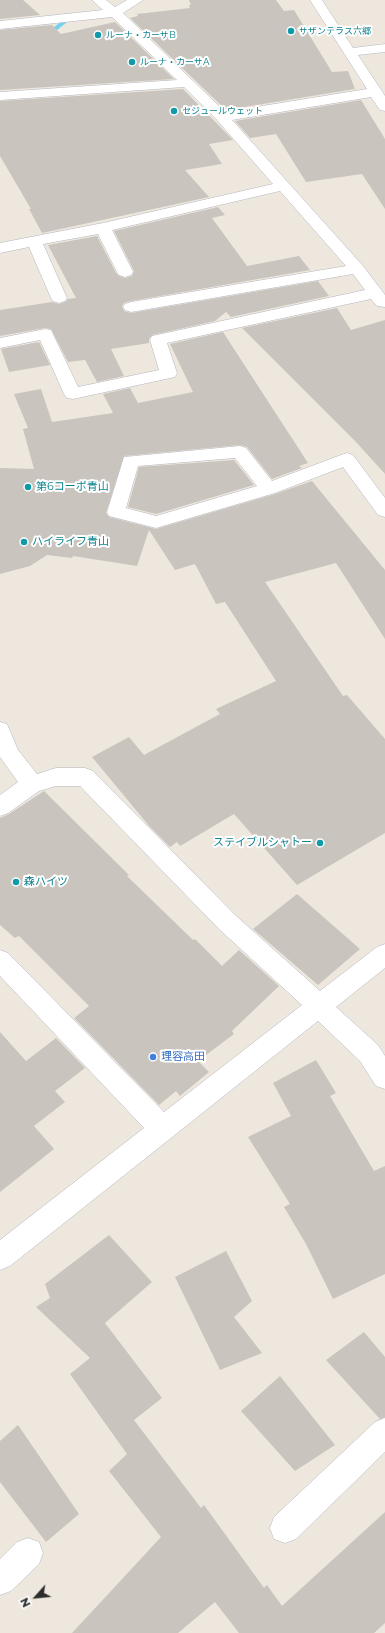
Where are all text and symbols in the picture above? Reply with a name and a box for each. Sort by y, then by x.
marker: サザンテラス六郷 [286,26,296,36]
place label: サザンテラス六郷 [299,26,371,36]
marker: ルーナ・カーサB [93,30,103,40]
place label: ルーナ・カーサB [106,30,176,40]
marker: ルーナ・カーサA [127,57,137,67]
place label: ルーナ・カーサA [140,57,209,67]
marker: セジュールウェット [169,106,179,116]
place label: セジュールウェット [182,106,263,116]
place label: 第6コーポ青山 [36,480,109,494]
marker: 第6コーポ青山 [23,482,33,492]
place label: ハイライフ青山 [32,535,109,549]
marker: ハイライフ青山 [19,537,29,547]
place label: ステイブルシャトー [213,836,312,850]
marker: ステイブルシャトー [315,838,325,848]
place label: 森ハイツ [24,875,68,889]
marker: 森ハイツ [11,877,21,887]
place label: 理容高田 [161,1050,205,1064]
marker: 理容高田 [148,1052,158,1062]
north arrow [16,1577,56,1617]
text: N [17,1595,34,1610]

